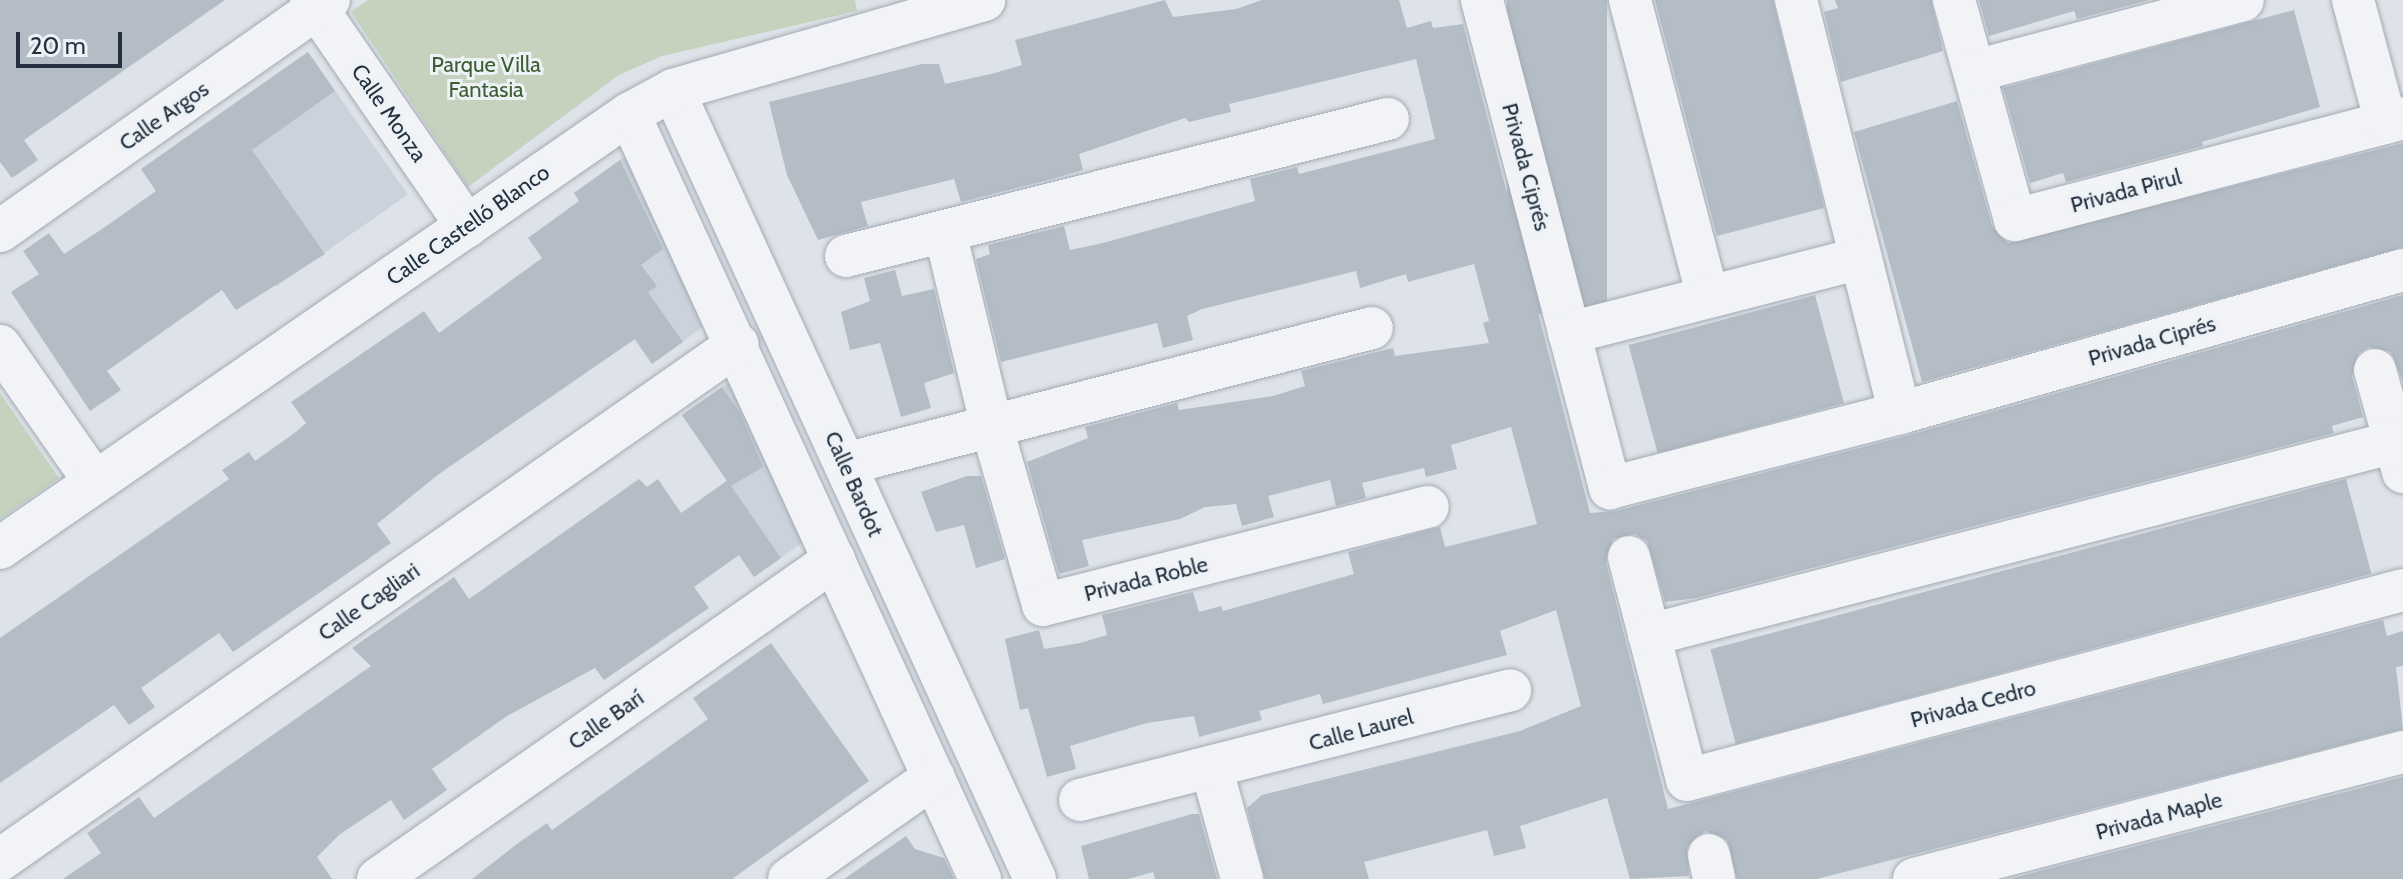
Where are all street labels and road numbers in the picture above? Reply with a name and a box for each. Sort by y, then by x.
street label: Calle Monza [346,59,432,167]
street label: Calle Argos [114,76,214,156]
street label: Privada Ciprés [1496,100,1556,234]
street label: Calle Castelló Blanco [381,159,555,291]
street label: Privada Pirul [2068,164,2184,218]
street label: Privada Ciprés [2085,310,2219,372]
street label: Calle Bardot [819,427,889,541]
street label: Privada Roble [1081,551,1211,607]
street label: Calle Cagliari [313,557,425,647]
street label: Privada Cedro [1908,675,2038,733]
street label: Calle Barí [563,685,649,755]
street label: Calle Laurel [1306,703,1416,757]
street label: Privada Maple [2093,786,2225,846]

